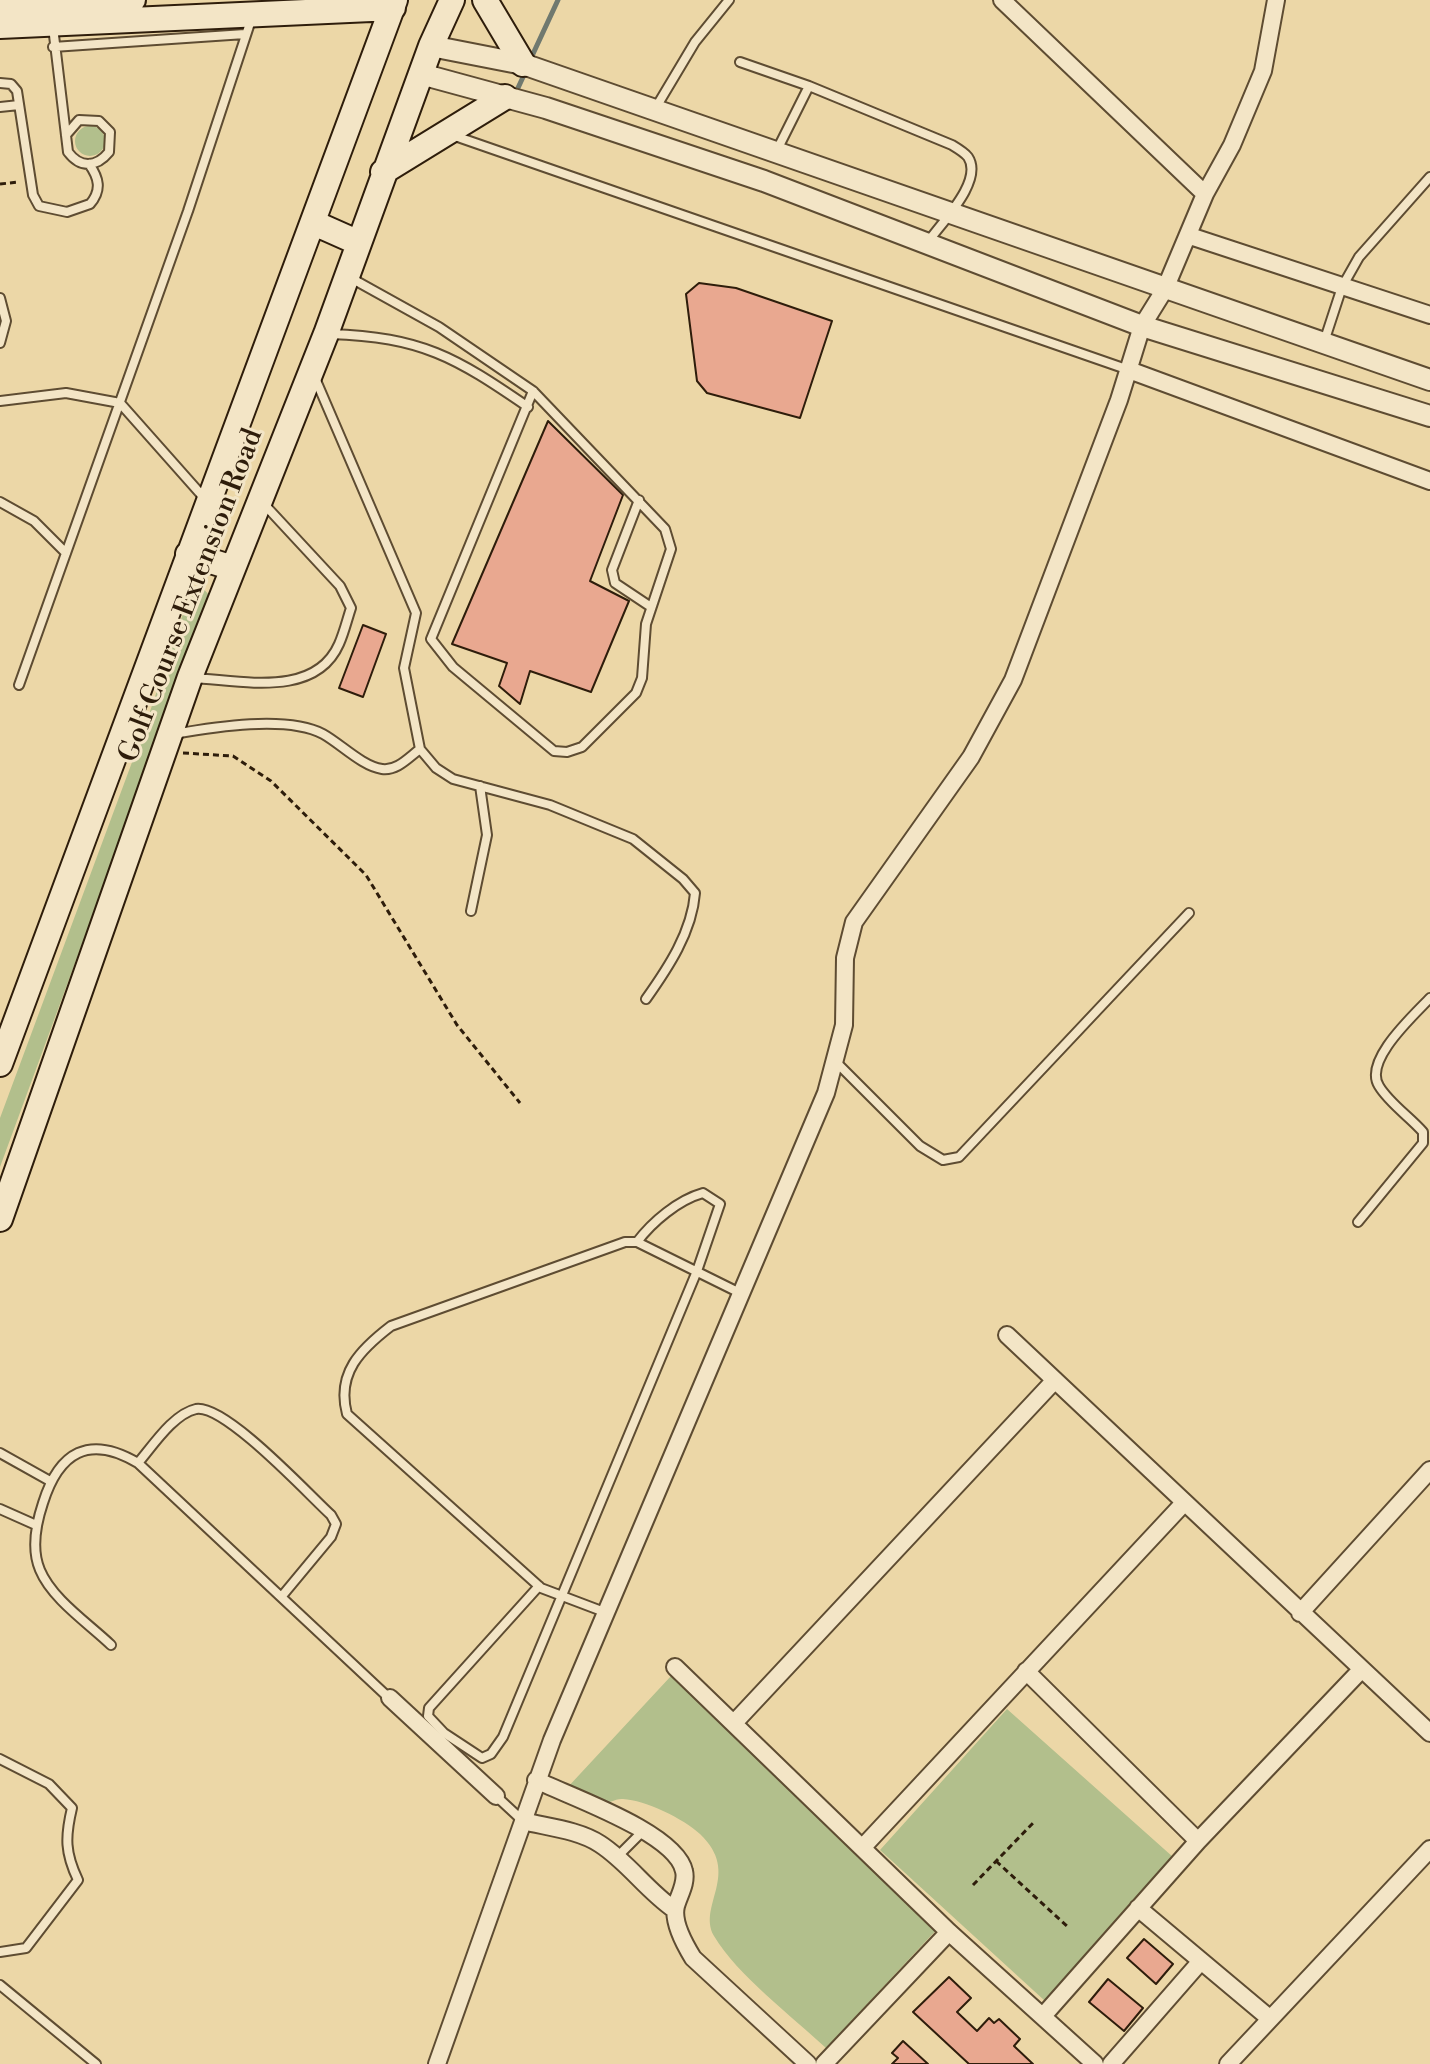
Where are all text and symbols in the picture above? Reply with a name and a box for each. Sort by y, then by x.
street label: Golf Course Extension Road [113,425,271,767]

